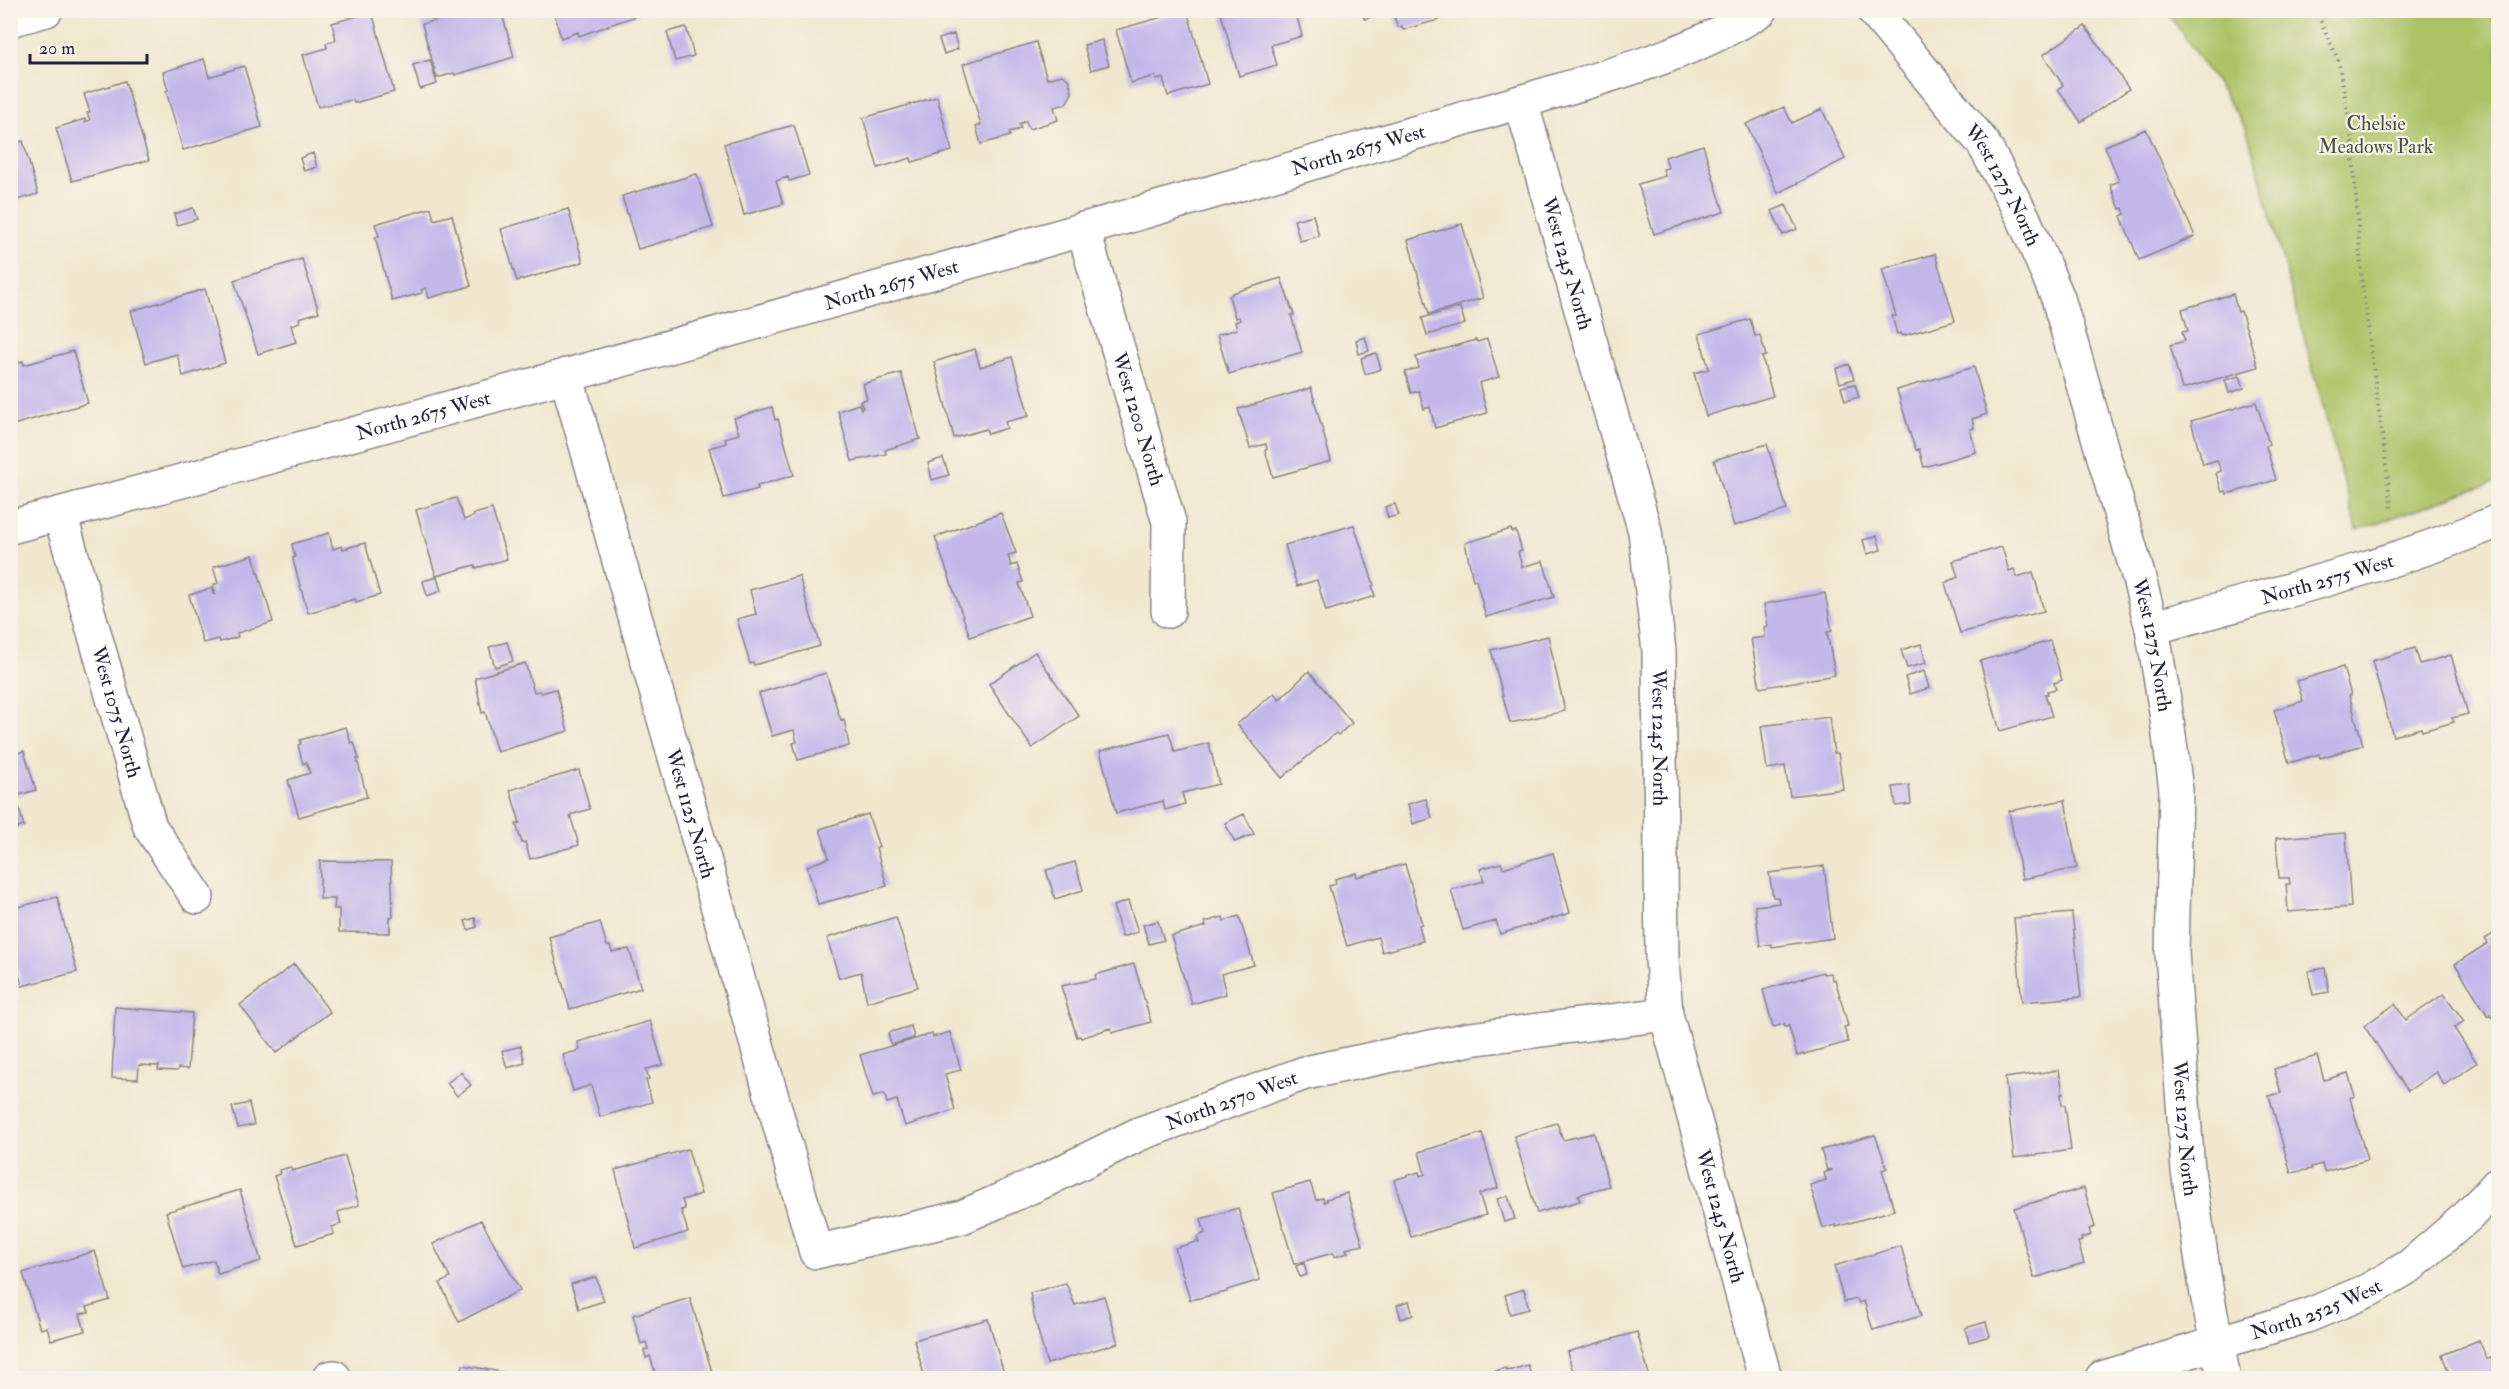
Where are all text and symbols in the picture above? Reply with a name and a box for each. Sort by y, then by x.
scale bar [30,27,147,65]
text: 20 m [39,37,75,60]
park label: Chelsie Meadows Park [2319,111,2434,159]
street label: North 2675 West [1288,118,1429,181]
street label: West 1275 North [1959,118,2047,250]
street label: West 1245 North [1536,193,1599,333]
street label: North 2675 West [821,253,962,315]
street label: West 1200 North [1107,348,1170,489]
street label: North 2675 West [353,385,494,445]
street label: North 2575 West [2258,547,2397,610]
street label: West 1275 North [2127,575,2178,714]
street label: West 1075 North [86,642,148,781]
street label: West 1245 North [1647,668,1673,807]
street label: West 1125 North [660,745,721,882]
street label: West 1275 North [2167,1059,2204,1198]
street label: North 2570 West [1162,1064,1301,1136]
street label: West 1245 North [1691,1146,1751,1286]
street label: North 2525 West [2248,1273,2387,1345]

